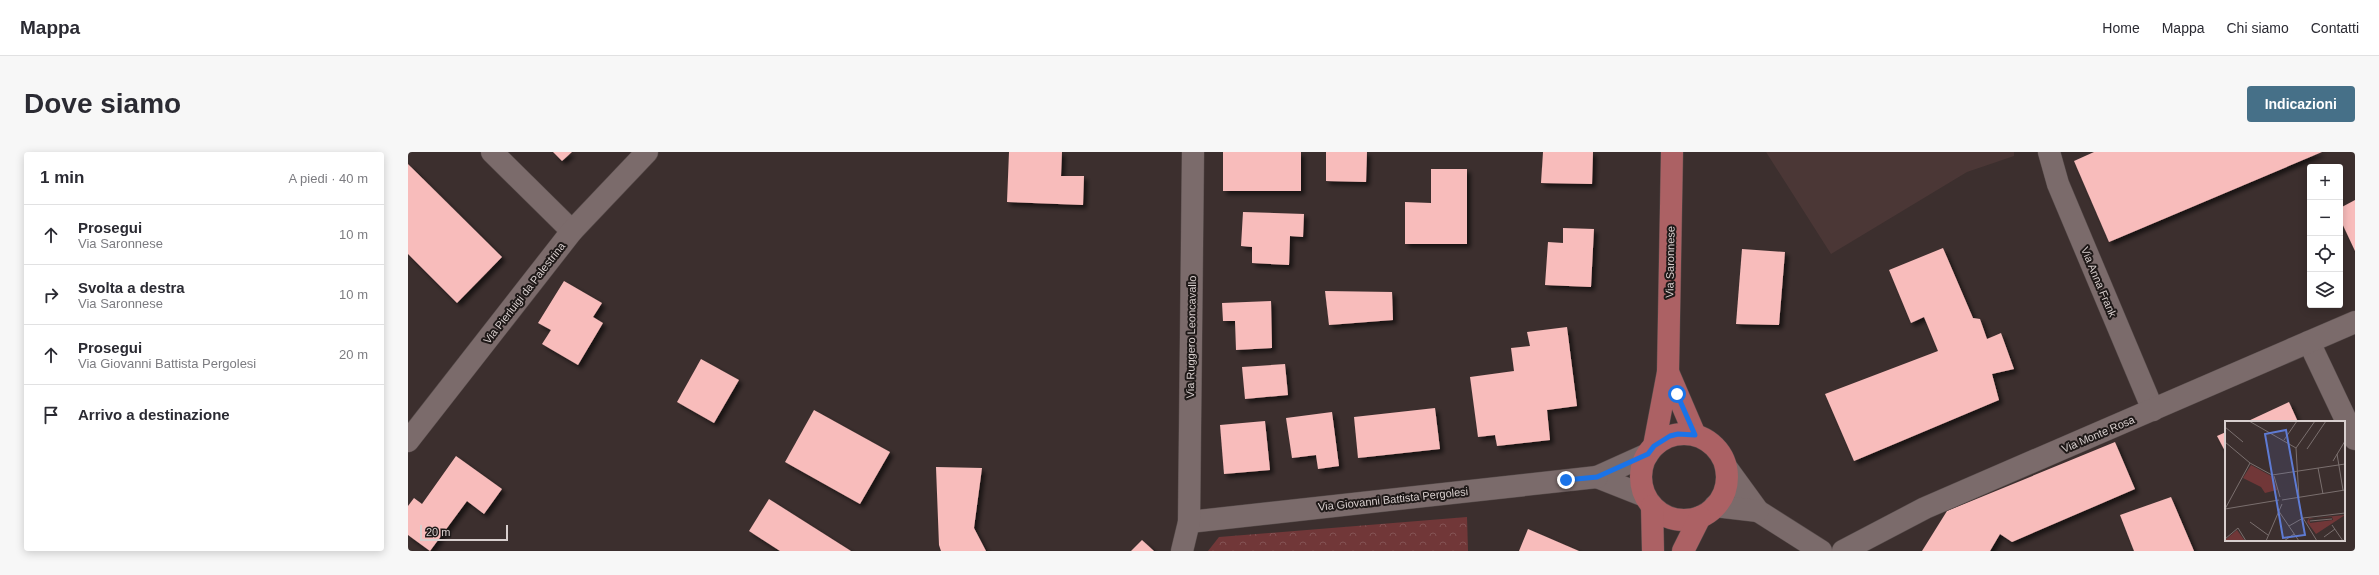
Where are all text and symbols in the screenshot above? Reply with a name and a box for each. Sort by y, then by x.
text: Mappa [20,17,80,38]
text: Home [2102,20,2140,36]
text: Mappa [2162,20,2205,36]
text: Chi siamo [2227,20,2289,36]
text: Contatti [2311,20,2359,36]
button: Indicazioni [2247,86,2355,122]
text: Dove siamo [24,88,181,119]
map controls [2307,164,2343,308]
button: + [2307,164,2343,200]
text: 1 min [40,168,84,187]
text: A piedi · 40 m [289,171,368,186]
button: − [2307,200,2343,236]
text: Prosegui [78,219,142,236]
icon: ahead [40,224,62,246]
street label: Via Saronnese [1663,226,1677,298]
text: 10 m [339,227,368,242]
text: Via Saronnese [78,236,163,251]
button: locate [2307,236,2343,272]
street label: Via Pierluigi da Palestrina [481,239,568,346]
street label: Via Anna Frank [2079,245,2119,319]
button: layers [2307,272,2343,308]
street label: Via Ruggero Leoncavallo [1184,276,1198,398]
text: Svolta a destra [78,279,185,296]
icon: right [40,284,62,306]
text: 10 m [339,287,368,302]
text: Via Saronnese [78,296,163,311]
text: Prosegui [78,339,142,356]
icon: ahead [40,344,62,366]
text: 20 m [339,347,368,362]
text: Via Giovanni Battista Pergolesi [78,356,256,371]
route start [1668,385,1686,403]
icon: arrive [40,404,62,426]
text: Arrivo a destinazione [78,406,230,423]
street label: Via Monte Rosa [2060,413,2137,455]
inset map [2225,421,2345,541]
route end [1557,471,1575,489]
street label: Via Giovanni Battista Pergolesi [1317,485,1469,513]
scale bar [420,523,508,542]
text: 20 m [426,526,450,538]

